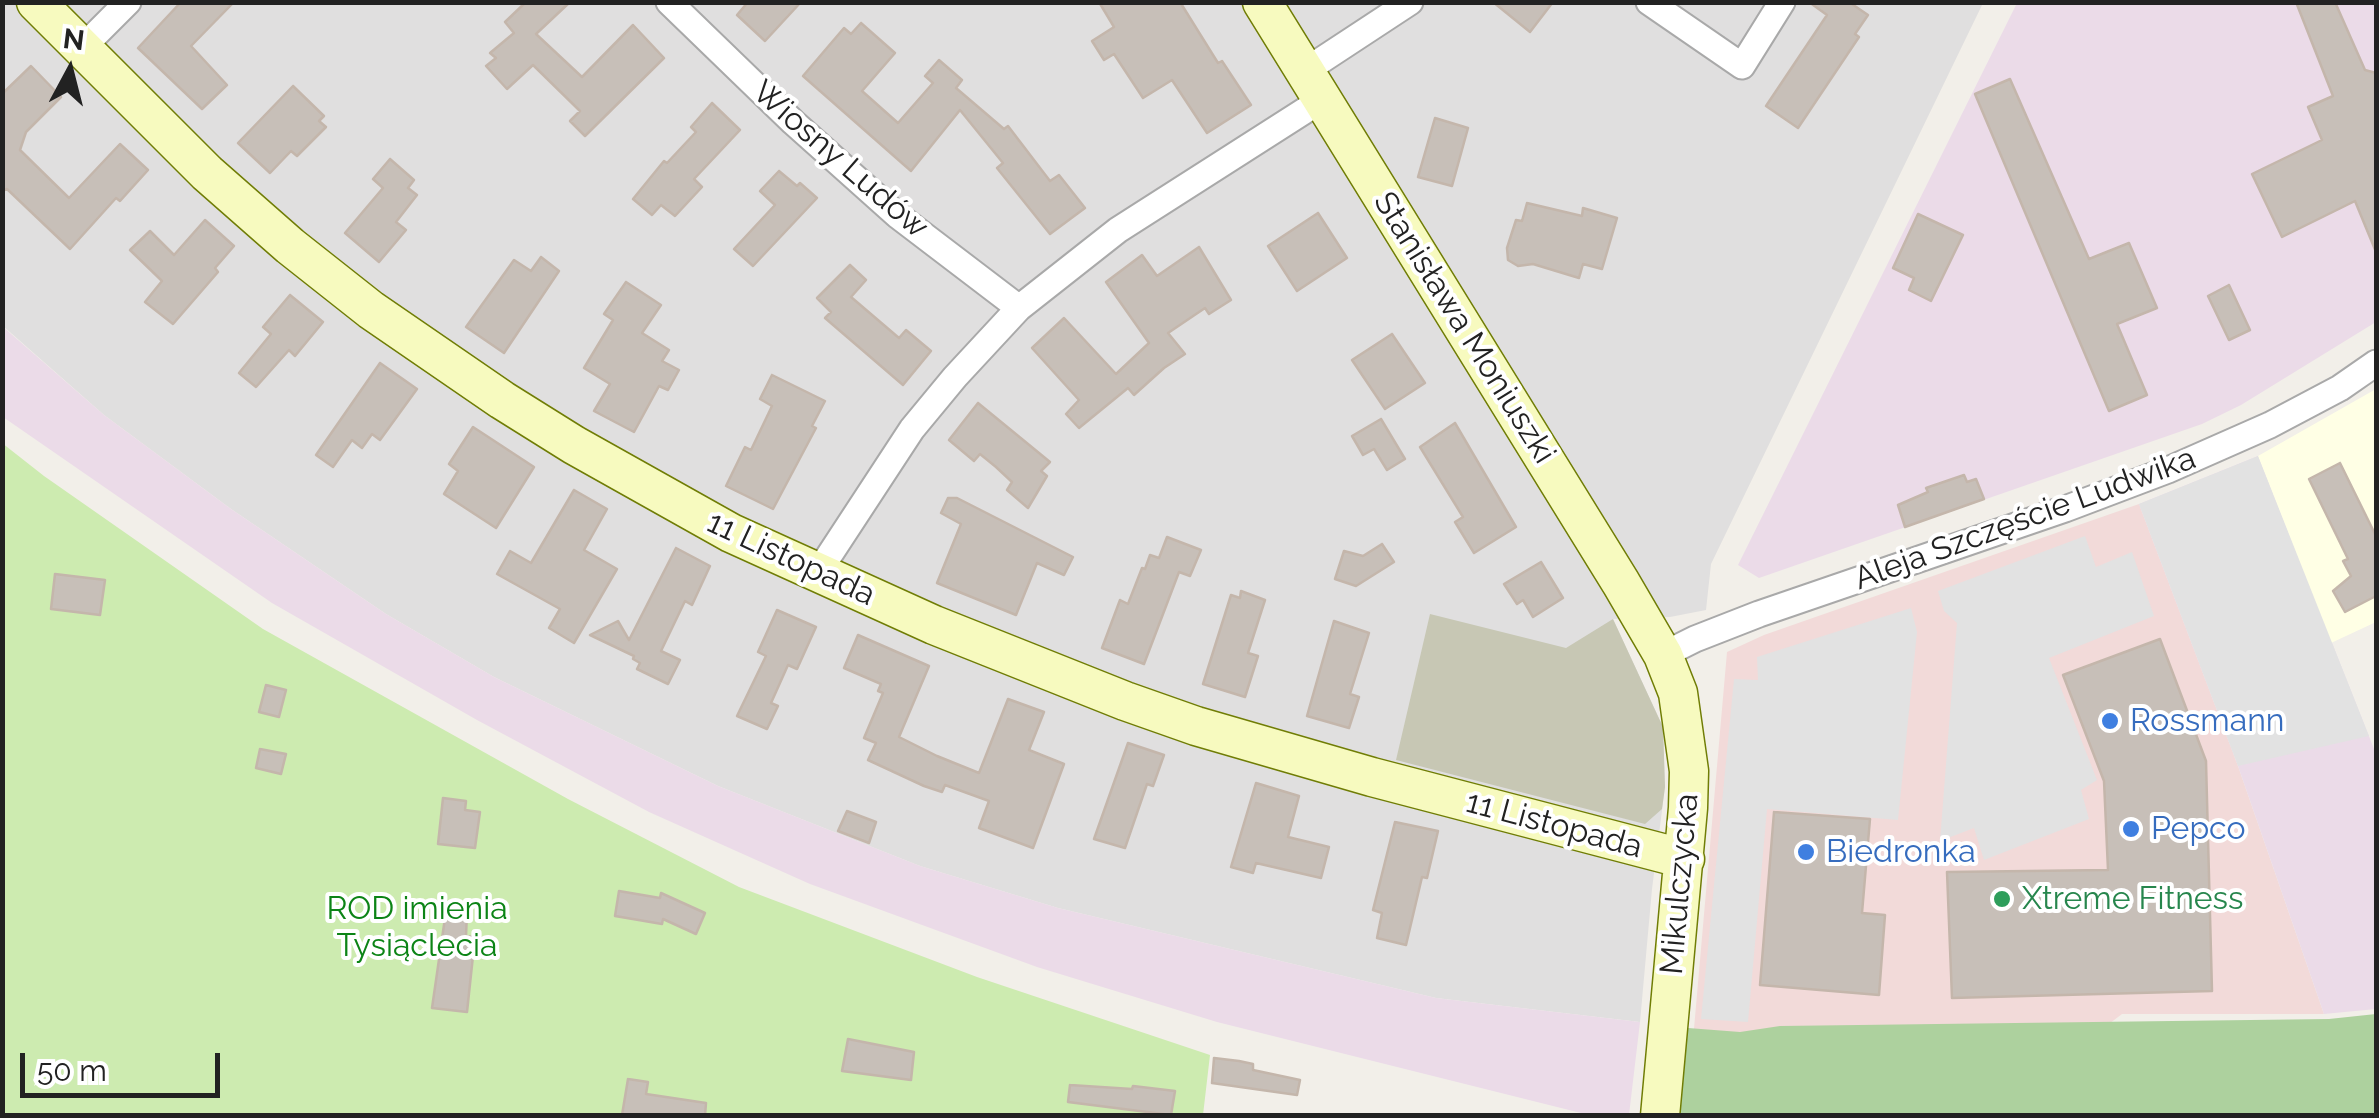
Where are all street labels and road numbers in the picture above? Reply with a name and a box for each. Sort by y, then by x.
street label: Wiosny Ludów [744,73,936,247]
street label: Stanisława Moniuszki [1365,185,1563,471]
street label: Aleja Szczęście Ludwika [1849,439,2201,599]
street label: 11 Listopada [701,503,881,615]
street label: 11 Listopada [1462,783,1646,867]
street label: Mikulczycka [1653,792,1707,976]

